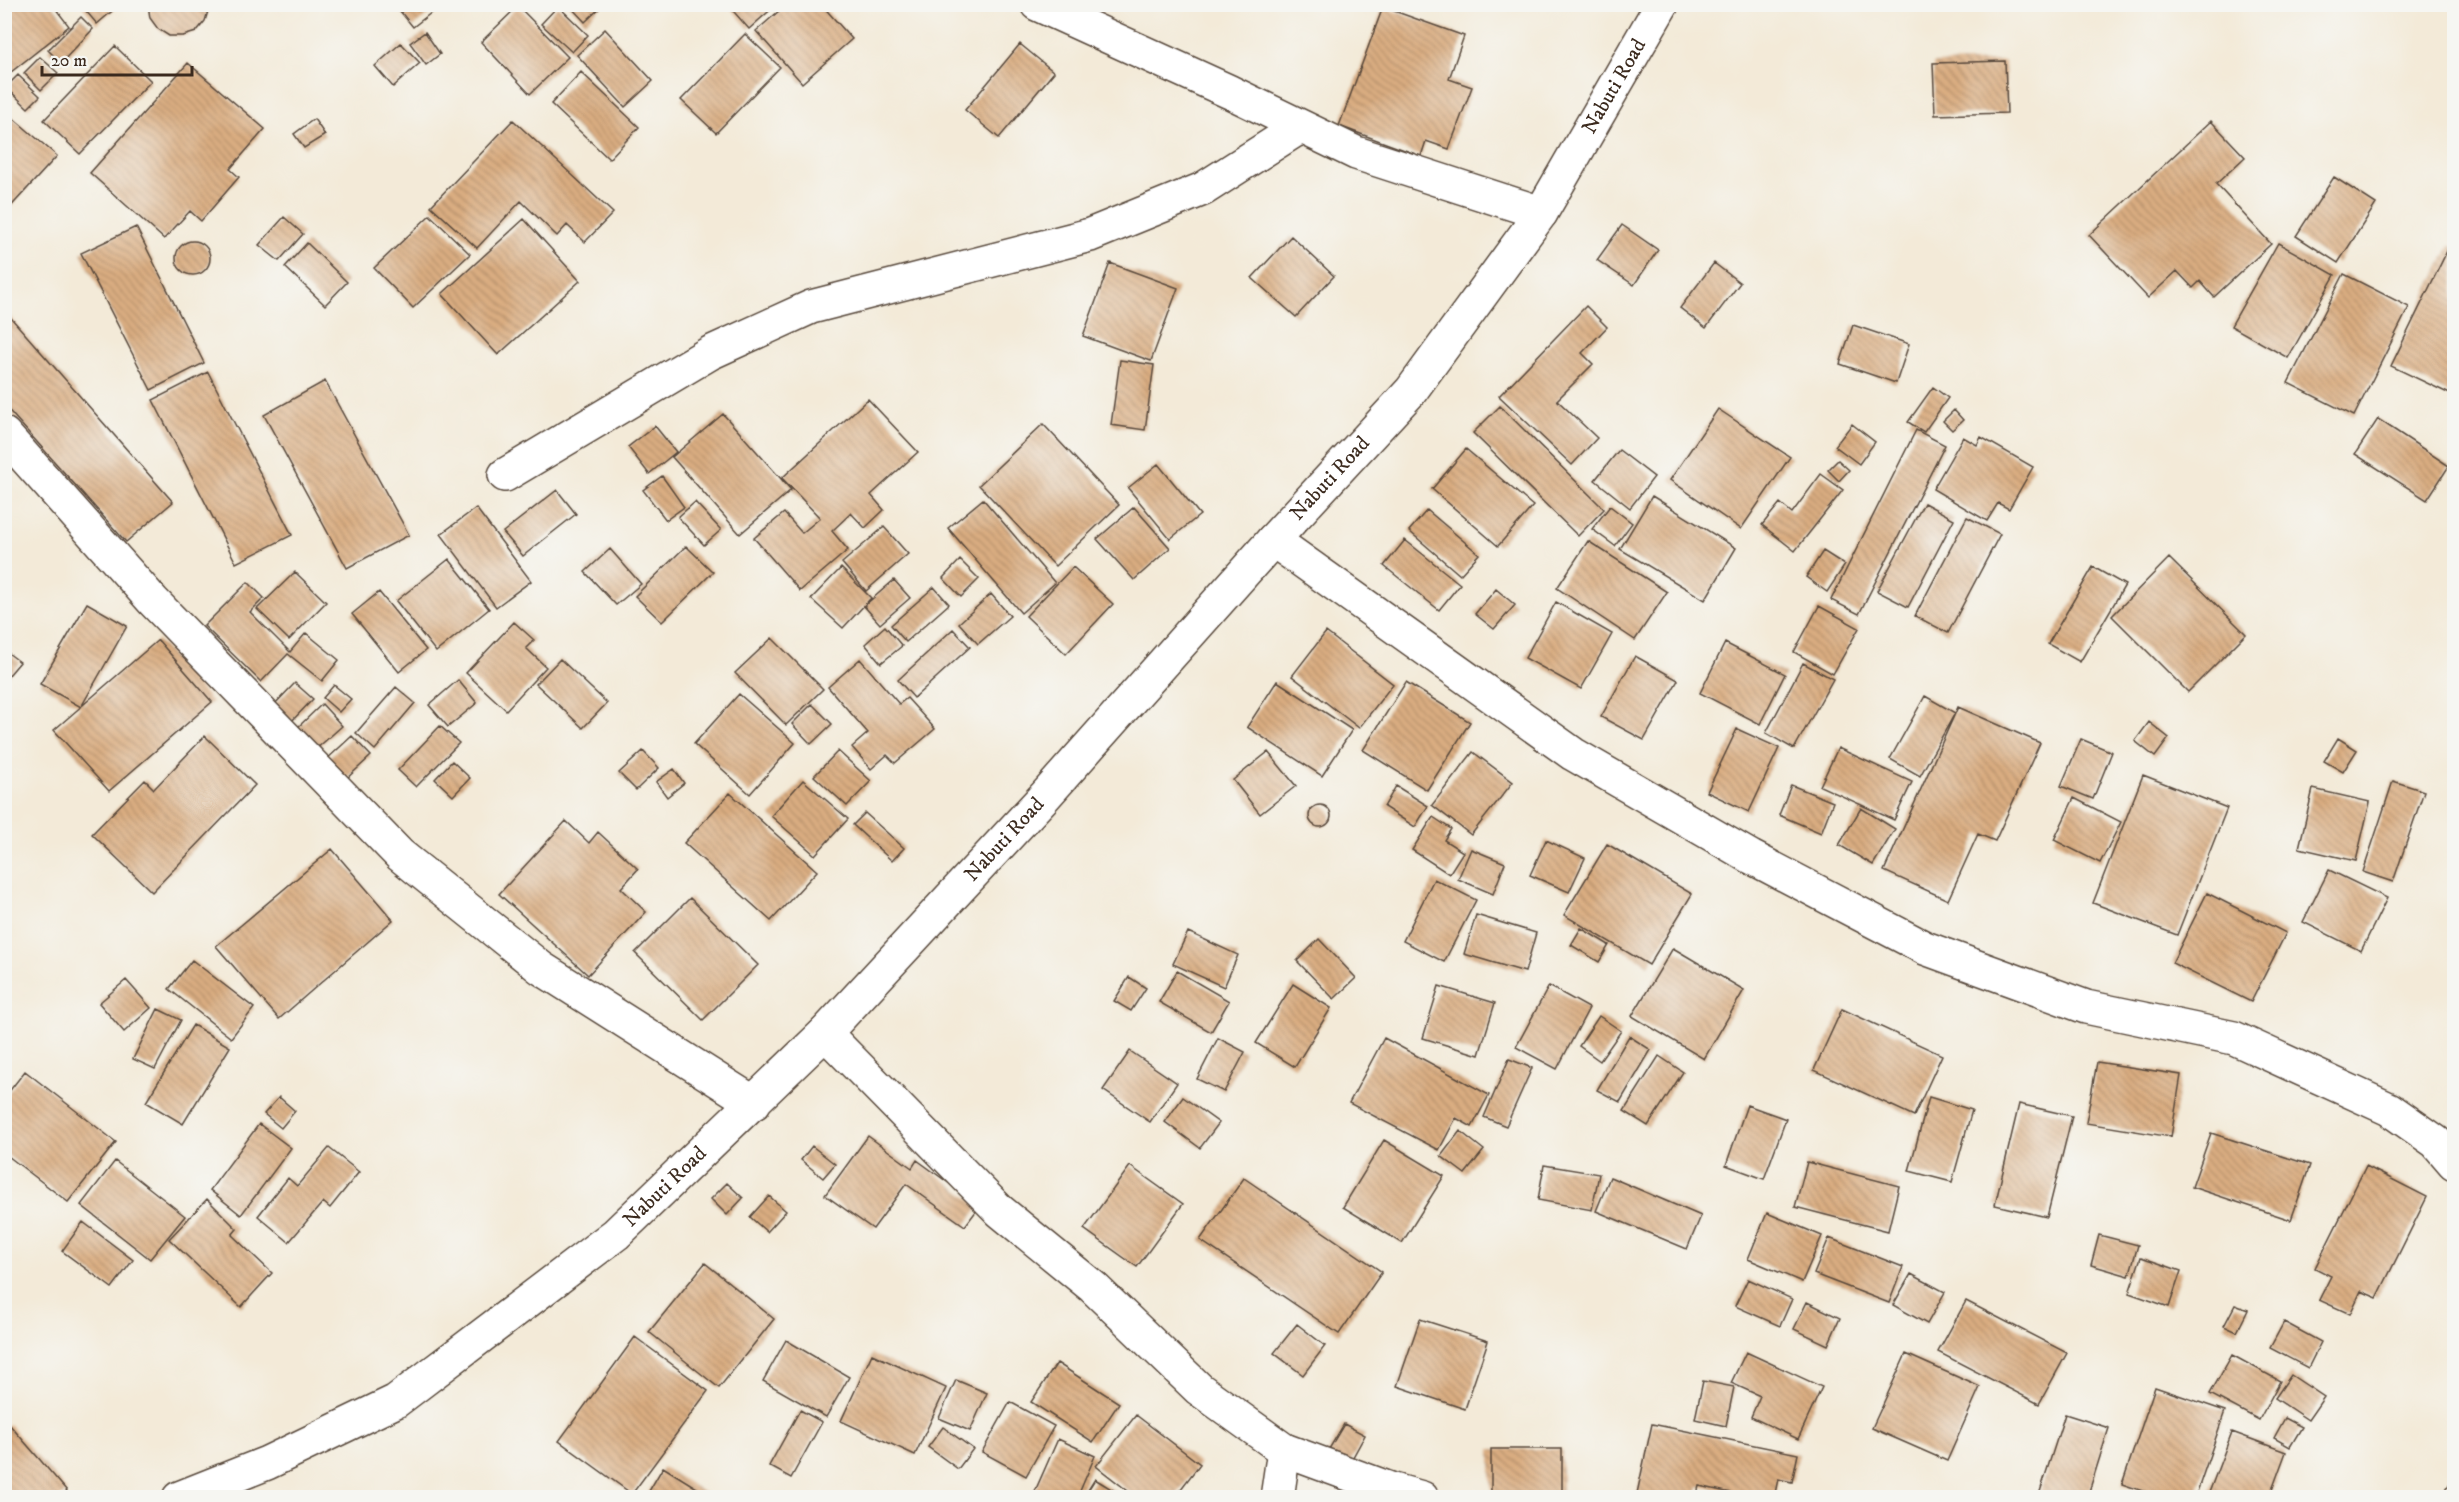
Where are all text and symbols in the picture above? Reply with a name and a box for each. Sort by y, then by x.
street label: Nabuti Road [1577,34,1652,139]
scale bar [42,39,192,77]
text: 20 m [51,50,87,72]
street label: Nabuti Road [1284,430,1376,526]
street label: Nabuti Road [959,792,1050,887]
street label: Nabuti Road [618,1140,713,1233]

